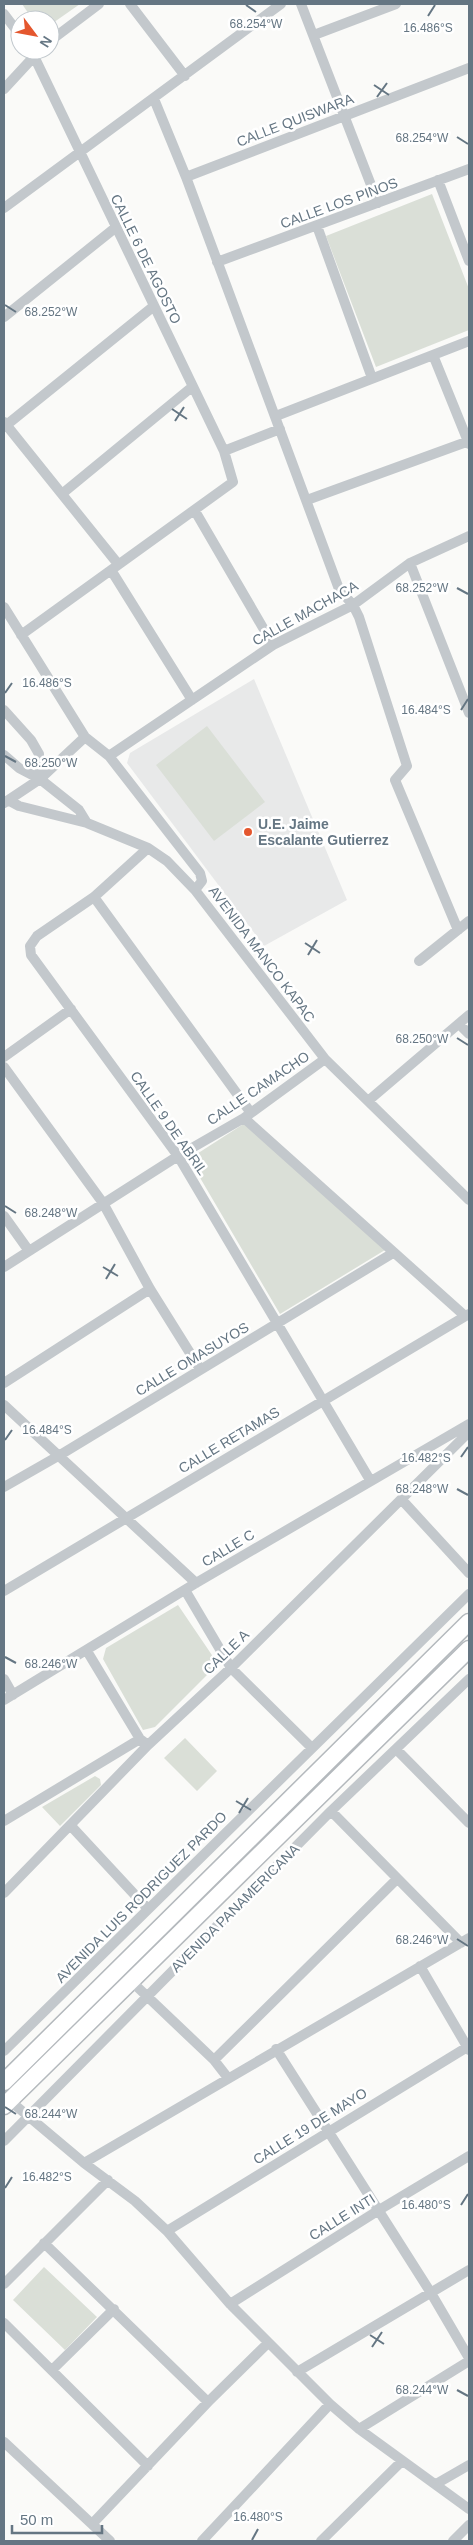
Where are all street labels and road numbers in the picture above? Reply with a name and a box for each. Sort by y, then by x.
street label: CALLE QUISWARA [234,90,356,150]
street label: CALLE LOS PINOS [278,174,400,232]
street label: CALLE 6 DE AGOSTO [108,192,184,326]
street label: CALLE MACHACA [249,577,361,649]
street label: AVENIDA MANCO KAPAC [206,883,318,1025]
street label: CALLE CAMACHO [204,1048,312,1128]
street label: CALLE 9 DE ABRIL [127,1068,211,1178]
street label: CALLE OMASUYOS [133,1319,251,1399]
street label: CALLE RETAMAS [176,1404,282,1476]
street label: CALLE C [199,1526,257,1570]
street label: CALLE A [200,1626,252,1677]
street label: AVENIDA LUIS RODRIGUEZ PARDO [52,1808,230,1986]
street label: AVENIDA PANAMERICANA [168,1840,303,1975]
street label: CALLE 19 DE MAYO [250,2084,370,2168]
street label: CALLE INTI [306,2190,378,2244]

